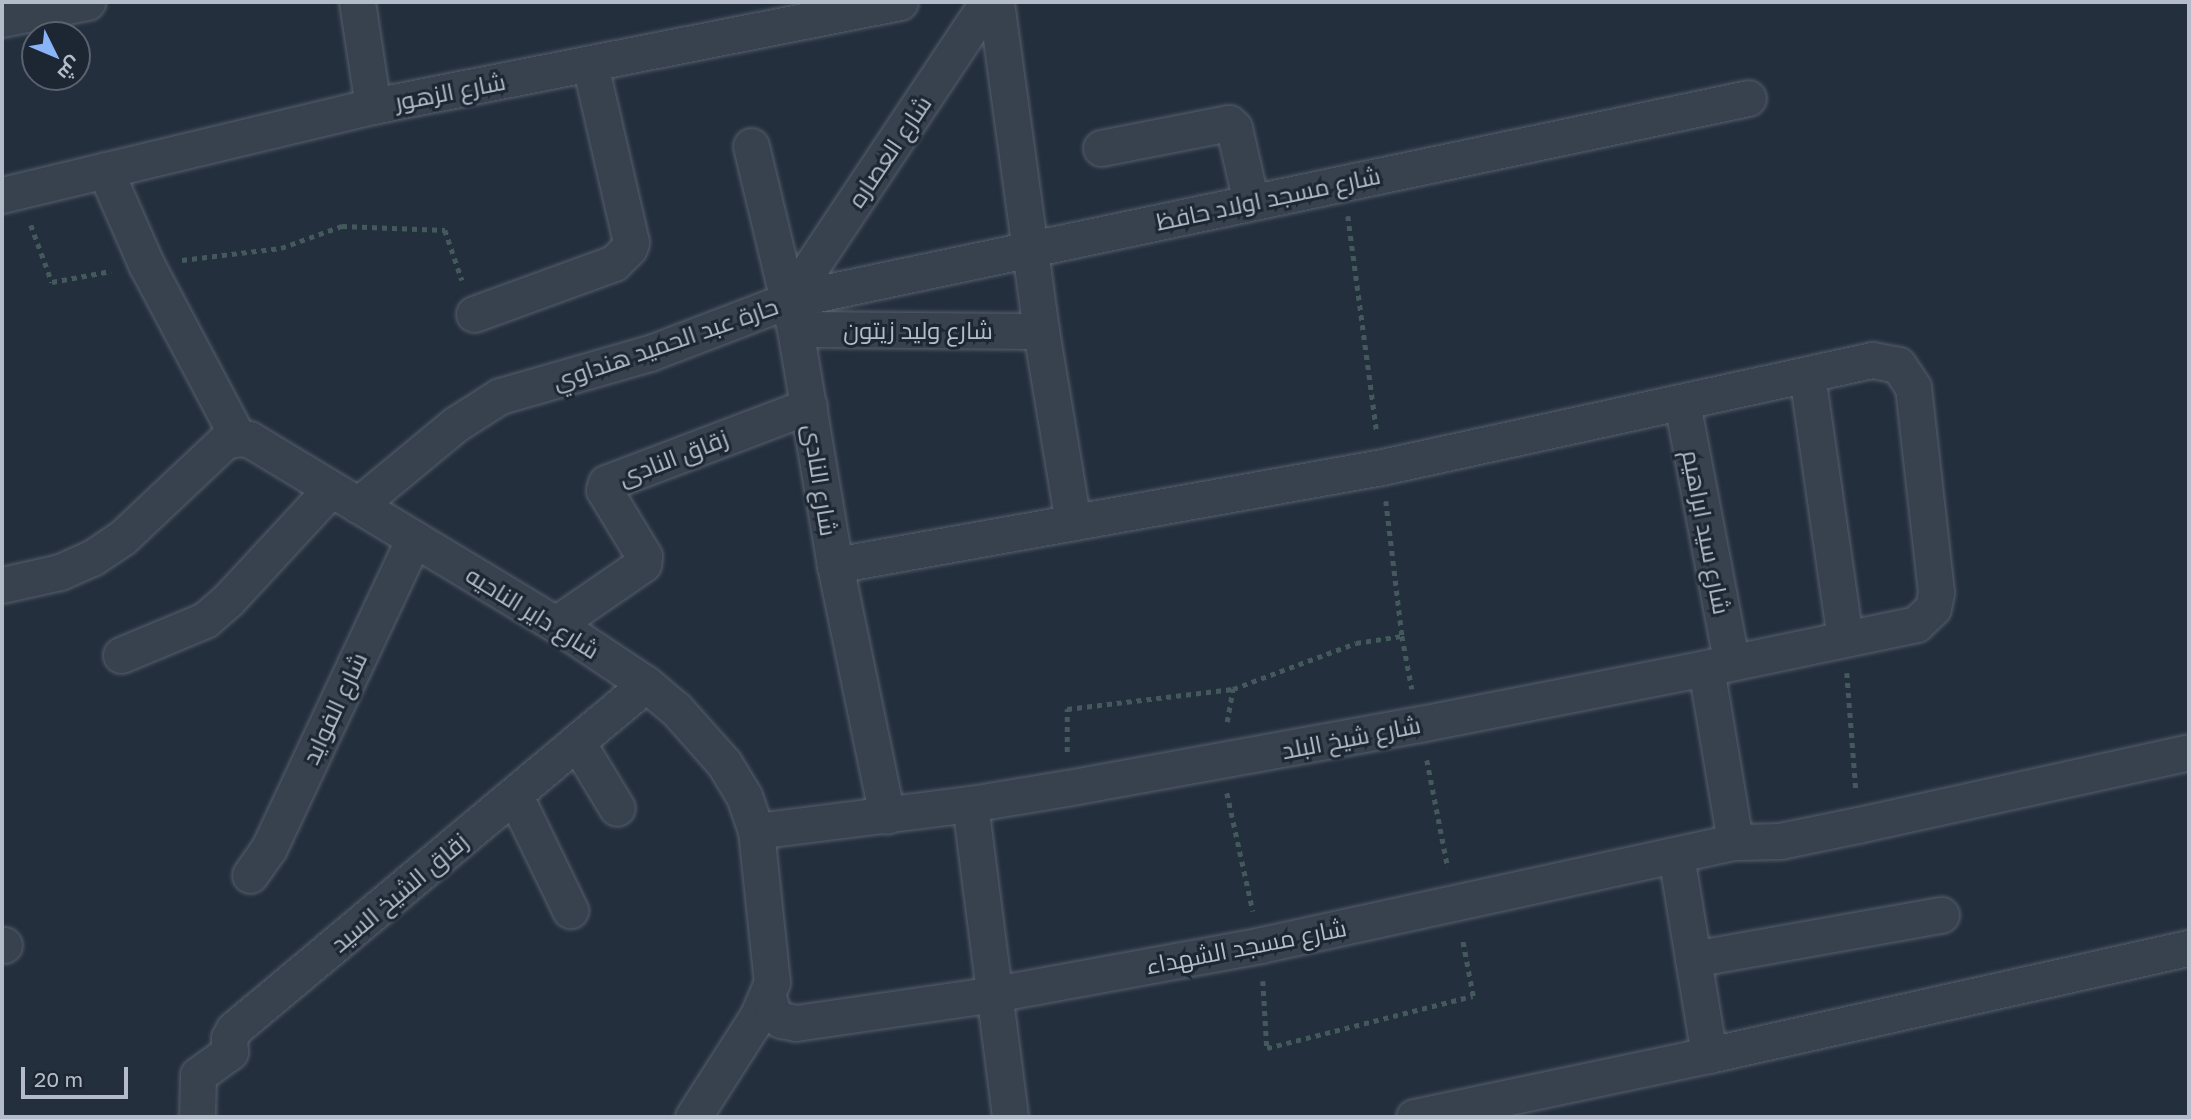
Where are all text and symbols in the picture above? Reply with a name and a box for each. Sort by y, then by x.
north arrow [21,21,91,91]
text: ش [54,53,87,86]
street label: شارع الزهور [392,66,508,116]
street label: شارع العصاره [841,90,937,212]
street label: شارع مسجد اولاد حافظ [1153,160,1383,236]
street label: حارة عبد الحميد هنداوي [549,291,781,395]
street label: شارع وليد زيتون [843,316,993,344]
street label: شارع النادى [798,422,844,538]
street label: زقاق النادى [614,423,732,491]
street label: شارع سيد ابراهيم [1677,447,1737,617]
street label: شارع داير الناحيه [461,560,605,664]
street label: شارع الفوايد [295,647,373,769]
street label: شارع شيخ البلد [1279,709,1423,765]
street label: زقاق الشيخ السيد [325,826,473,958]
street label: شارع مسجد الشهداء [1143,912,1349,980]
scale bar [24,1052,131,1096]
text: 20 m [34,1066,83,1092]

